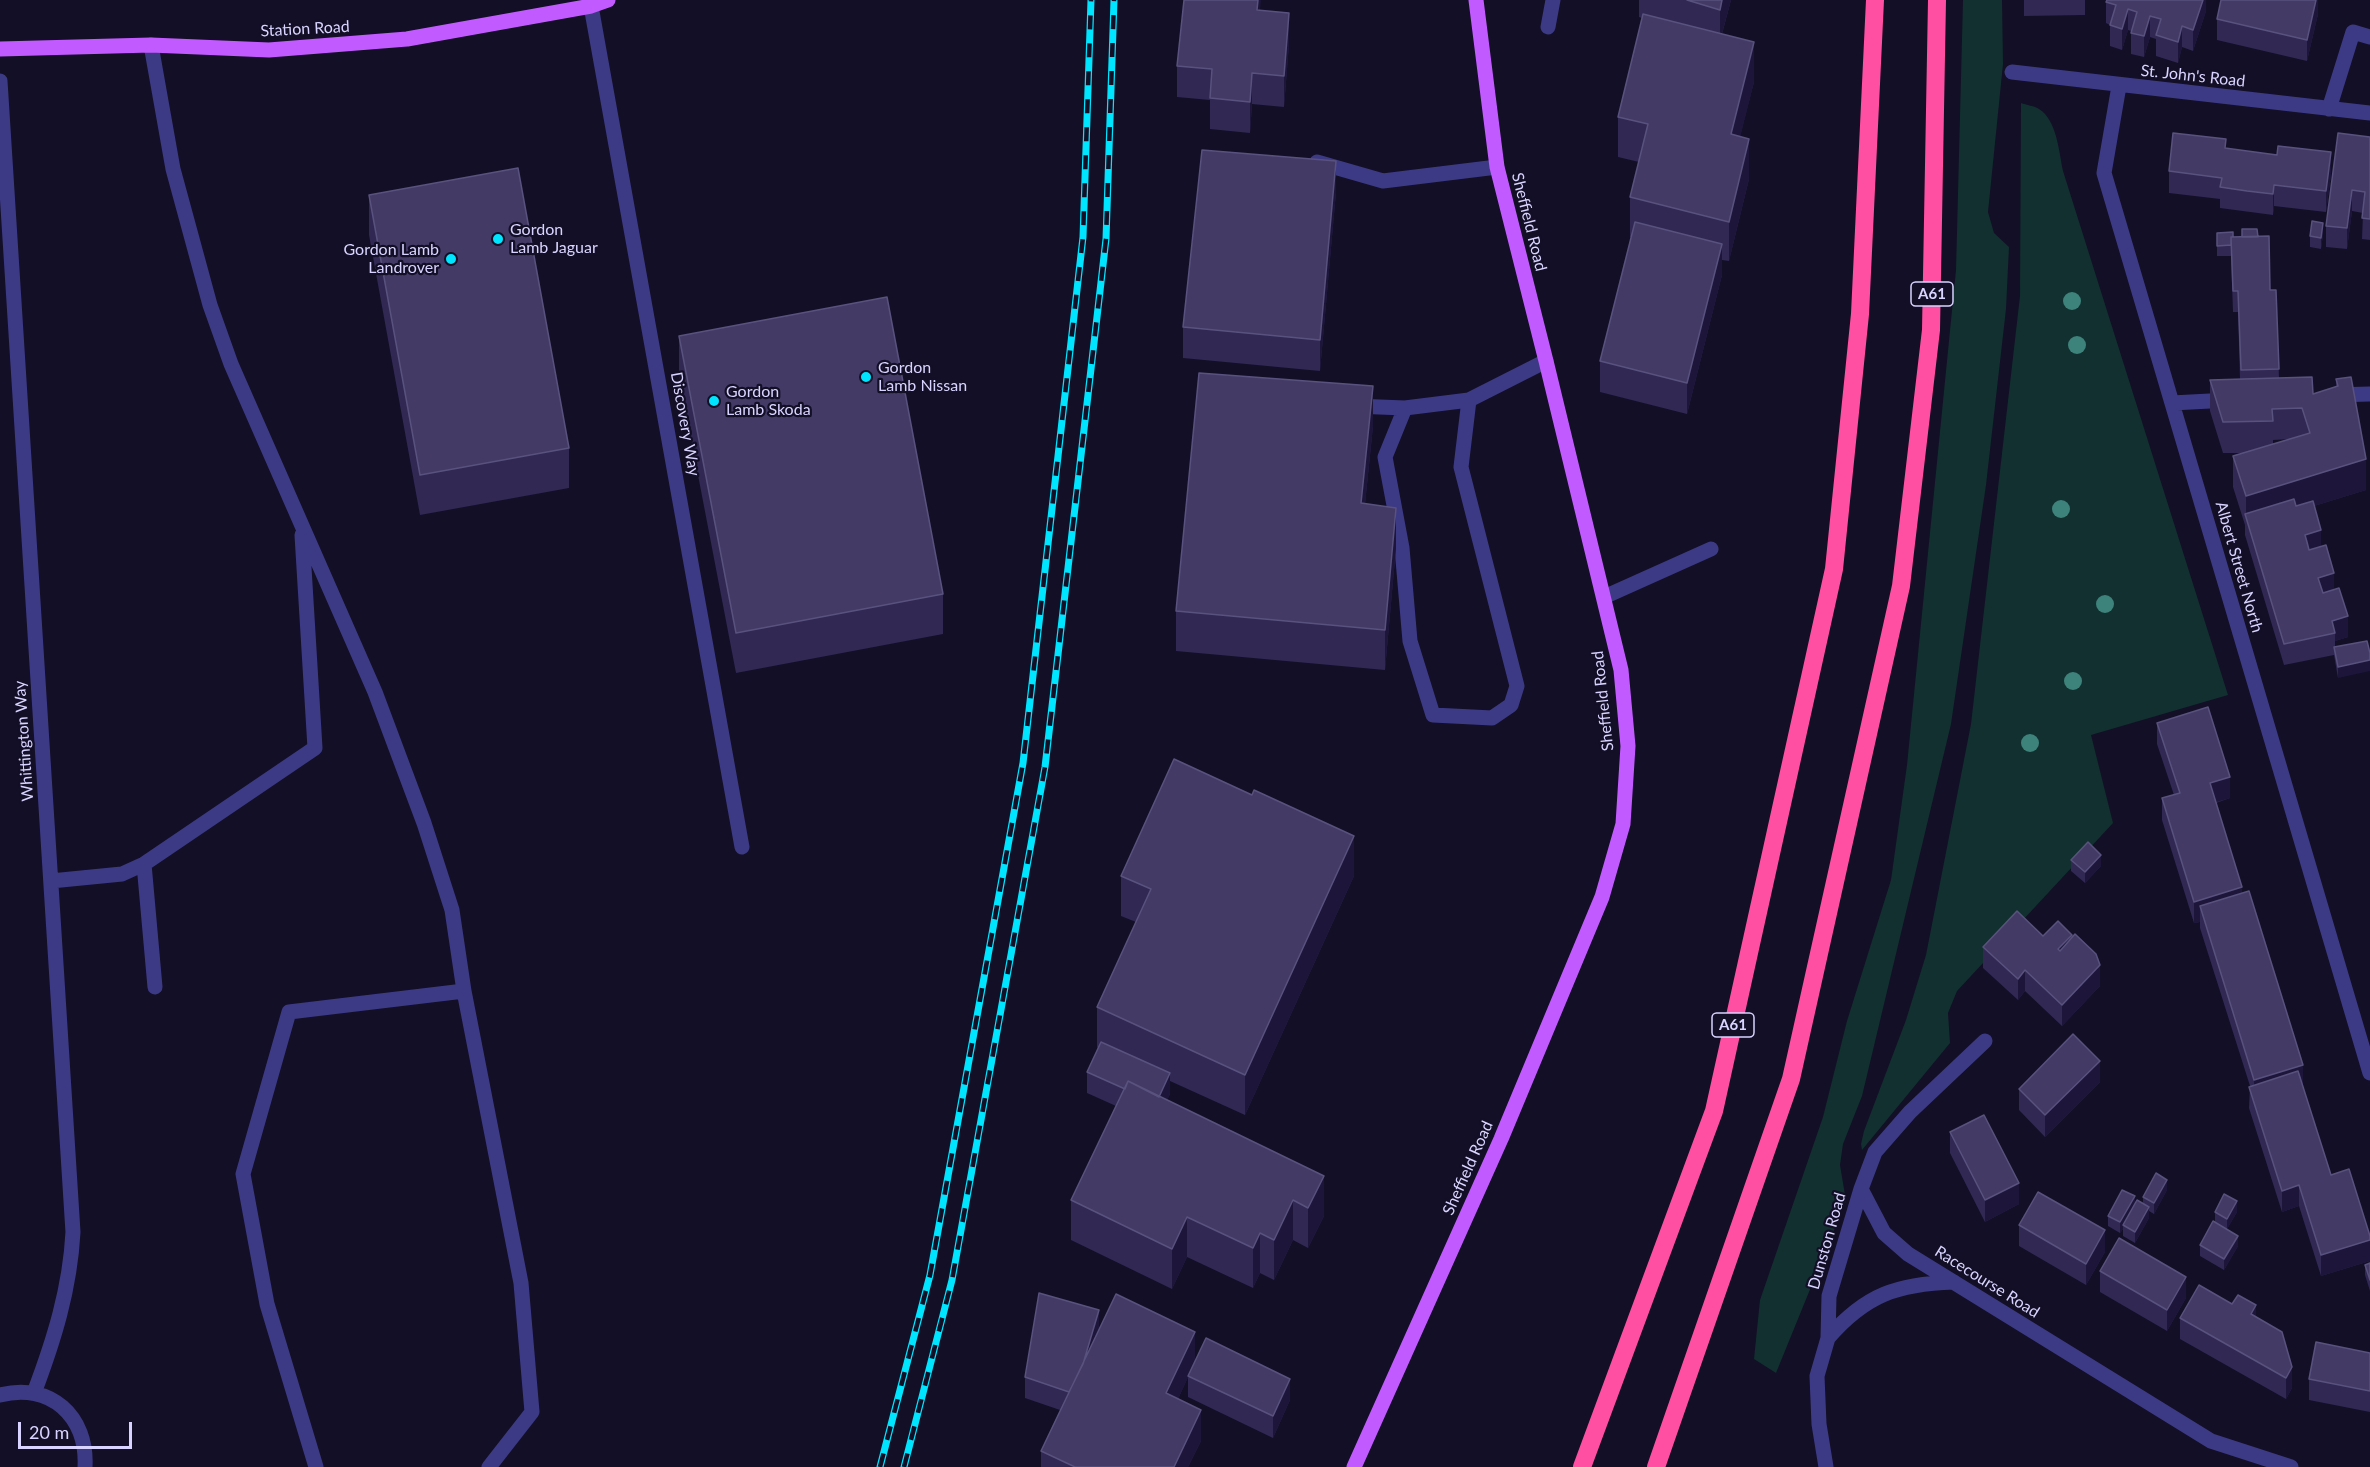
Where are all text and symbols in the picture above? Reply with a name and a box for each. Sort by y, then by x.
street label: Station Road [260,17,350,41]
street label: St. John's Road [2140,61,2246,91]
street label: Sheffield Road [1507,171,1551,273]
place label: Gordon Lamb Jaguar [510,220,598,258]
marker: Gordon Lamb Jaguar [491,232,505,246]
place label: Gordon Lamb Landrover [343,240,439,278]
marker: Gordon Lamb Landrover [444,252,458,266]
road number: A61 [1911,282,1953,306]
place label: Gordon Lamb Nissan [878,358,967,396]
street label: Discovery Way [666,370,704,478]
marker: Gordon Lamb Nissan [859,370,873,384]
place label: Gordon Lamb Skoda [726,382,811,420]
marker: Gordon Lamb Skoda [707,394,721,408]
street label: Albert Street North [2211,499,2267,635]
street label: Sheffield Road [1588,650,1618,752]
street label: Whittington Way [10,680,38,802]
road number: A61 [1712,1013,1754,1037]
street label: Sheffield Road [1439,1118,1497,1218]
street label: Dunston Road [1804,1190,1850,1292]
street label: Racecourse Road [1931,1242,2043,1322]
scale bar [21,1410,135,1448]
text: 20 m [29,1421,69,1443]

